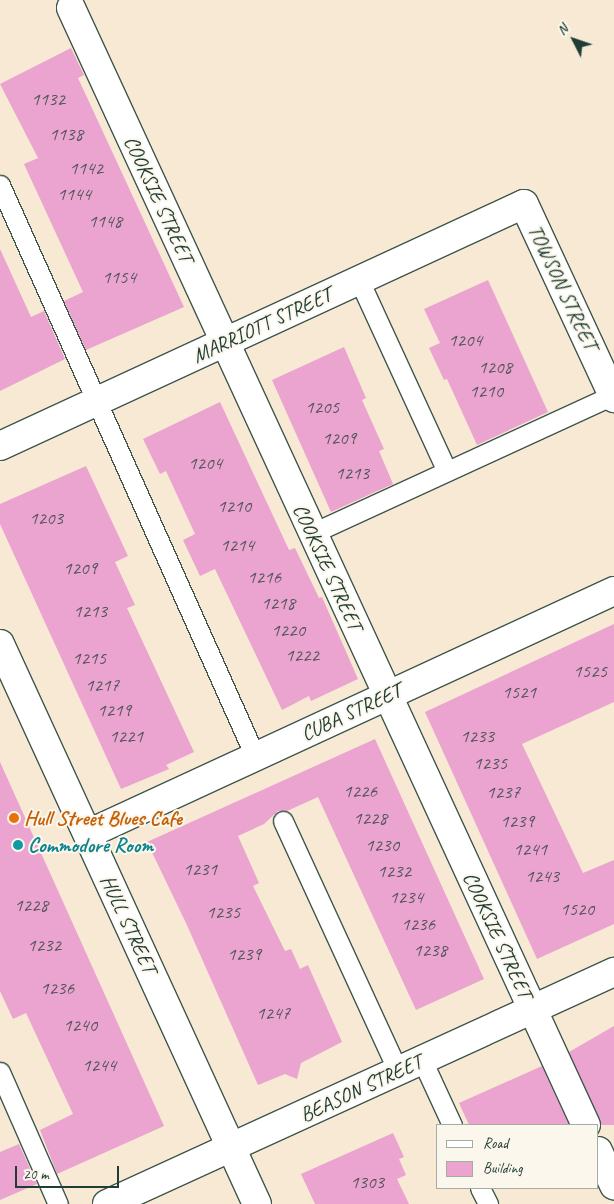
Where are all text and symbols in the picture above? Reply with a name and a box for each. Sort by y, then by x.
north arrow [549,15,599,65]
text: N [553,21,572,39]
house number: 1132 [31,89,65,111]
house number: 1138 [49,124,83,146]
street label: COOKSIE STREET [119,132,199,266]
house number: 1142 [69,158,103,180]
house number: 1144 [57,184,91,206]
house number: 1148 [88,211,122,233]
street label: TOWSON STREET [523,221,603,353]
house number: 1154 [102,267,136,289]
street label: MARRIOTT STREET [188,282,336,368]
house number: 1204 [448,330,482,352]
house number: 1208 [478,357,512,379]
house number: 1210 [469,381,503,403]
house number: 1205 [305,397,339,419]
house number: 1209 [322,428,356,450]
house number: 1204 [188,453,222,475]
house number: 1213 [335,463,369,485]
house number: 1210 [217,496,251,518]
street label: COOKSIE STREET [288,500,368,634]
house number: 1203 [29,508,63,530]
house number: 1214 [220,535,254,557]
house number: 1209 [63,558,97,580]
house number: 1216 [247,567,281,589]
house number: 1218 [261,593,295,615]
house number: 1213 [73,601,107,623]
house number: 1220 [271,620,305,642]
house number: 1222 [285,645,319,667]
house number: 1215 [72,648,106,670]
house number: 1525 [573,661,607,683]
house number: 1217 [85,675,119,697]
street label: CUBA STREET [297,678,405,746]
house number: 1521 [502,682,536,704]
house number: 1219 [97,700,131,722]
house number: 1221 [109,726,143,748]
house number: 1233 [460,726,494,748]
house number: 1235 [473,753,507,775]
house number: 1226 [343,781,377,803]
house number: 1237 [486,782,520,804]
place label: Hull Street Blues Cafe [24,805,183,831]
house number: 1228 [353,808,387,830]
house number: 1239 [500,811,534,833]
marker: Hull Street Blues Cafe [8,812,20,824]
place label: Commodore Room [28,832,152,858]
house number: 1230 [365,835,399,857]
marker: Commodore Room [12,839,24,851]
house number: 1241 [513,839,547,861]
house number: 1231 [183,859,217,881]
house number: 1232 [377,861,411,883]
house number: 1243 [525,866,559,888]
street label: COOKSIE STREET [458,868,538,1002]
street label: HULL STREET [95,871,163,977]
house number: 1234 [389,887,423,909]
house number: 1228 [14,895,48,917]
house number: 1520 [560,899,594,921]
house number: 1235 [206,902,240,924]
house number: 1236 [401,914,435,936]
house number: 1232 [27,935,61,957]
house number: 1238 [413,940,447,962]
house number: 1239 [227,944,261,966]
house number: 1236 [40,978,74,1000]
house number: 1247 [256,1003,290,1025]
house number: 1240 [63,1015,97,1037]
street label: BEASON STREET [296,1049,426,1127]
house number: 1244 [82,1055,116,1077]
legend [436,1124,599,1189]
text: Road [483,1134,508,1153]
scale bar [18,1156,121,1188]
text: Building [483,1159,522,1178]
text: 20 m [23,1165,49,1184]
house number: 1303 [350,1172,384,1194]

